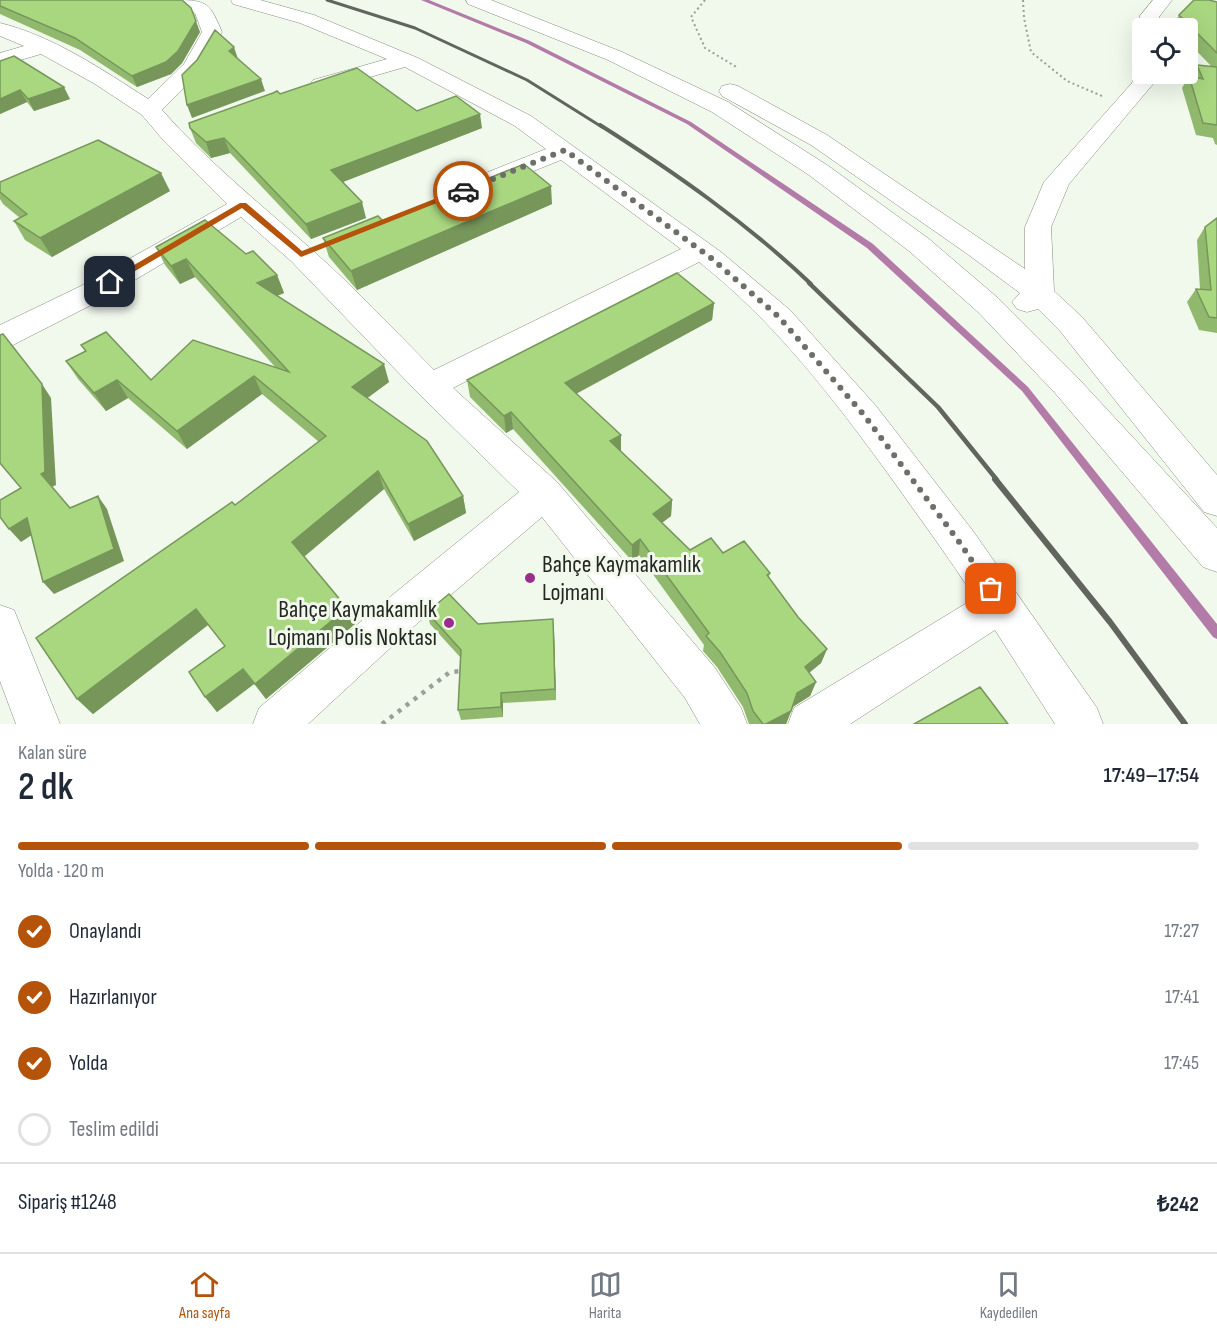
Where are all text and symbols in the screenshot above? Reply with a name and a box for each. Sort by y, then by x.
map controls [1132,18,1198,84]
button: locate [1132,18,1198,84]
courier [433,161,493,221]
icon: car [447,175,480,208]
pin [84,256,135,307]
icon: home [93,265,126,298]
place label: Bahçe Kaymakamlık Lojmanı [542,550,701,607]
pin [965,563,1016,614]
marker: Bahçe Kaymakamlık Lojmanı [523,571,537,585]
icon: bag [974,572,1007,605]
place label: Bahçe Kaymakamlık Lojmanı Polis Noktası [268,595,437,652]
marker: Bahçe Kaymakamlık Lojmanı Polis Noktası [442,616,456,630]
text: Kalan süre [18,741,87,765]
text: 17:49–17:54 [1104,762,1199,789]
text: 2 dk [18,764,73,811]
text: Yolda · 120 m [18,859,104,883]
icon: check [18,915,51,948]
text: Onaylandı [69,918,141,945]
text: 17:27 [1164,919,1199,943]
icon: check [18,981,51,1014]
text: Hazırlanıyor [69,984,157,1011]
text: 17:41 [1165,985,1199,1009]
icon: check [18,1047,51,1080]
text: Yolda [69,1050,108,1077]
text: 17:45 [1164,1051,1199,1075]
text: Teslim edildi [69,1116,159,1143]
text: Sipariş #1248 [18,1189,117,1216]
text: ₺242 [1157,1191,1199,1218]
tab: Ana sayfa [179,1268,230,1323]
tab: Harita [589,1268,622,1323]
tab: Kaydedilen [980,1268,1038,1323]

